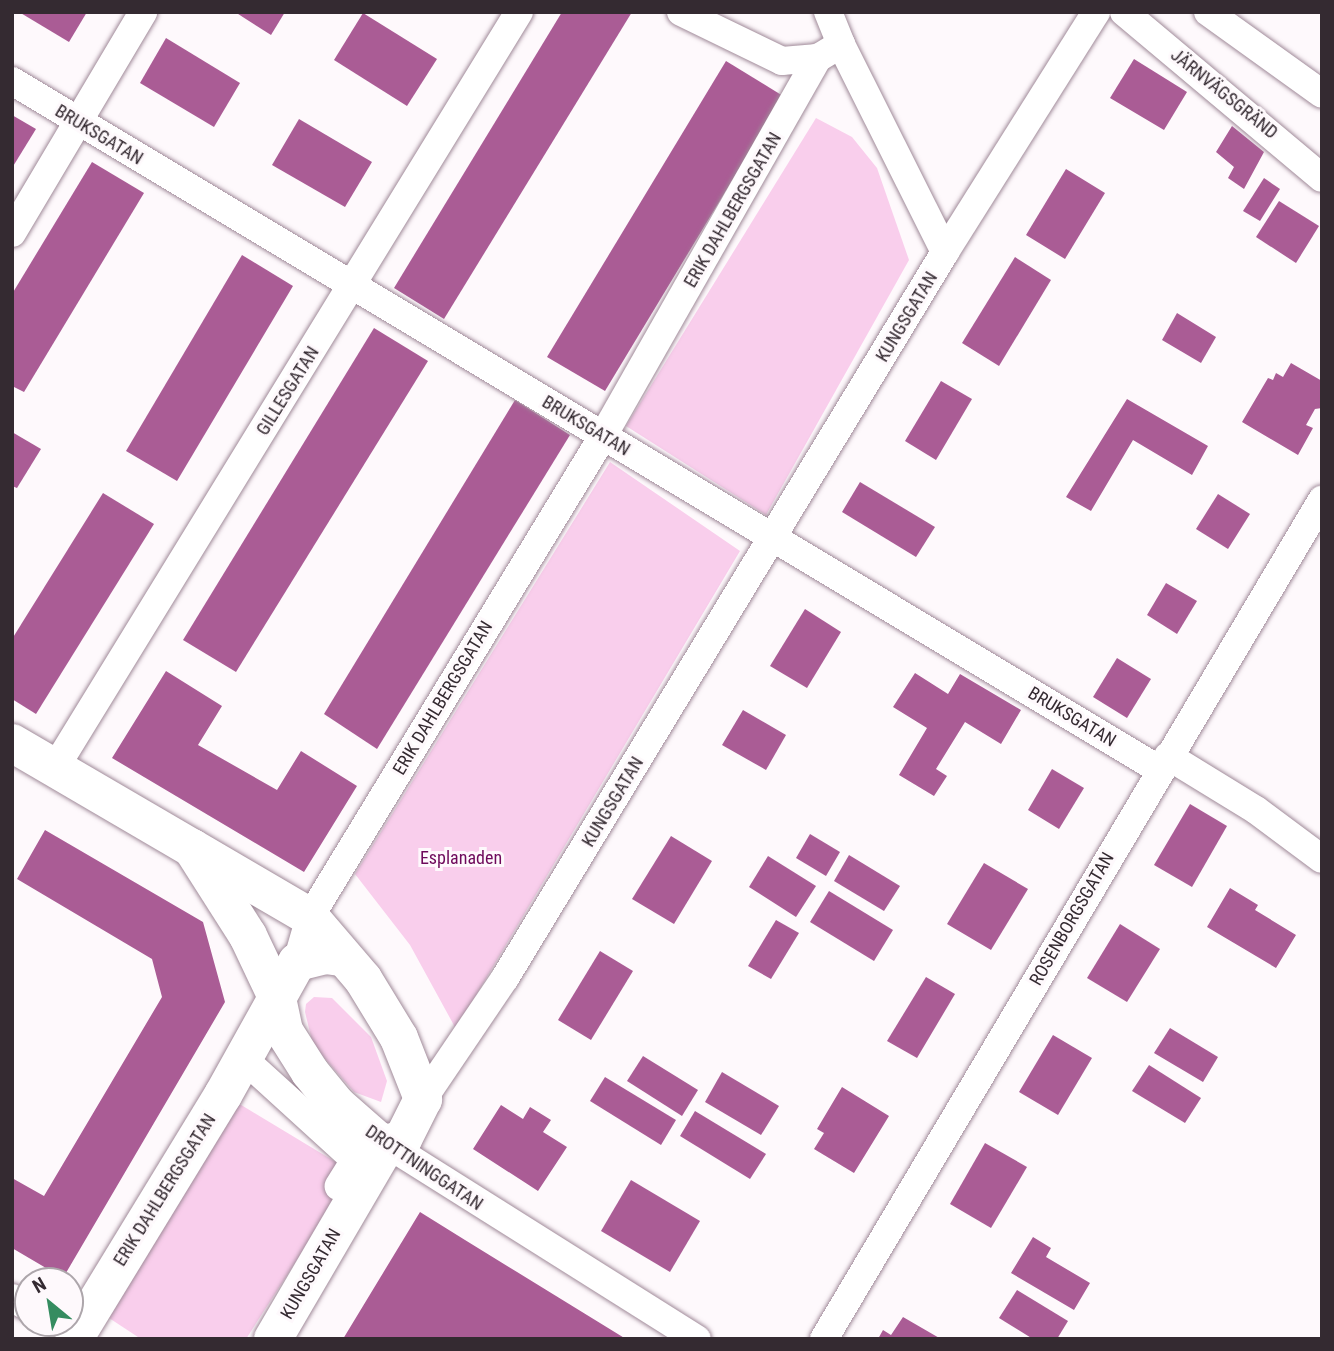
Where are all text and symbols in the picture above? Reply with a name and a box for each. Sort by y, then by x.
street label: JÄRNVÄGSGRÄND [1166,44,1282,144]
street label: BRUKSGATAN [51,100,147,170]
street label: ERIK DAHLBERGSGATAN [680,129,786,291]
street label: KUNGSGATAN [872,268,942,366]
street label: GILLESGATAN [252,343,324,439]
street label: BRUKSGATAN [538,391,634,461]
street label: ERIK DAHLBERGSGATAN [389,617,497,779]
street label: BRUKSGATAN [1024,682,1120,752]
street label: KUNGSGATAN [578,753,648,851]
park label: Esplanaden [420,847,502,869]
street label: ROSENBORGSGATAN [1025,849,1119,989]
street label: ERIK DAHLBERGSGATAN [109,1110,221,1270]
street label: DROTTNINGGATAN [361,1121,487,1215]
street label: KUNGSGATAN [276,1225,346,1323]
north arrow [14,1267,84,1337]
text: N [28,1272,50,1298]

